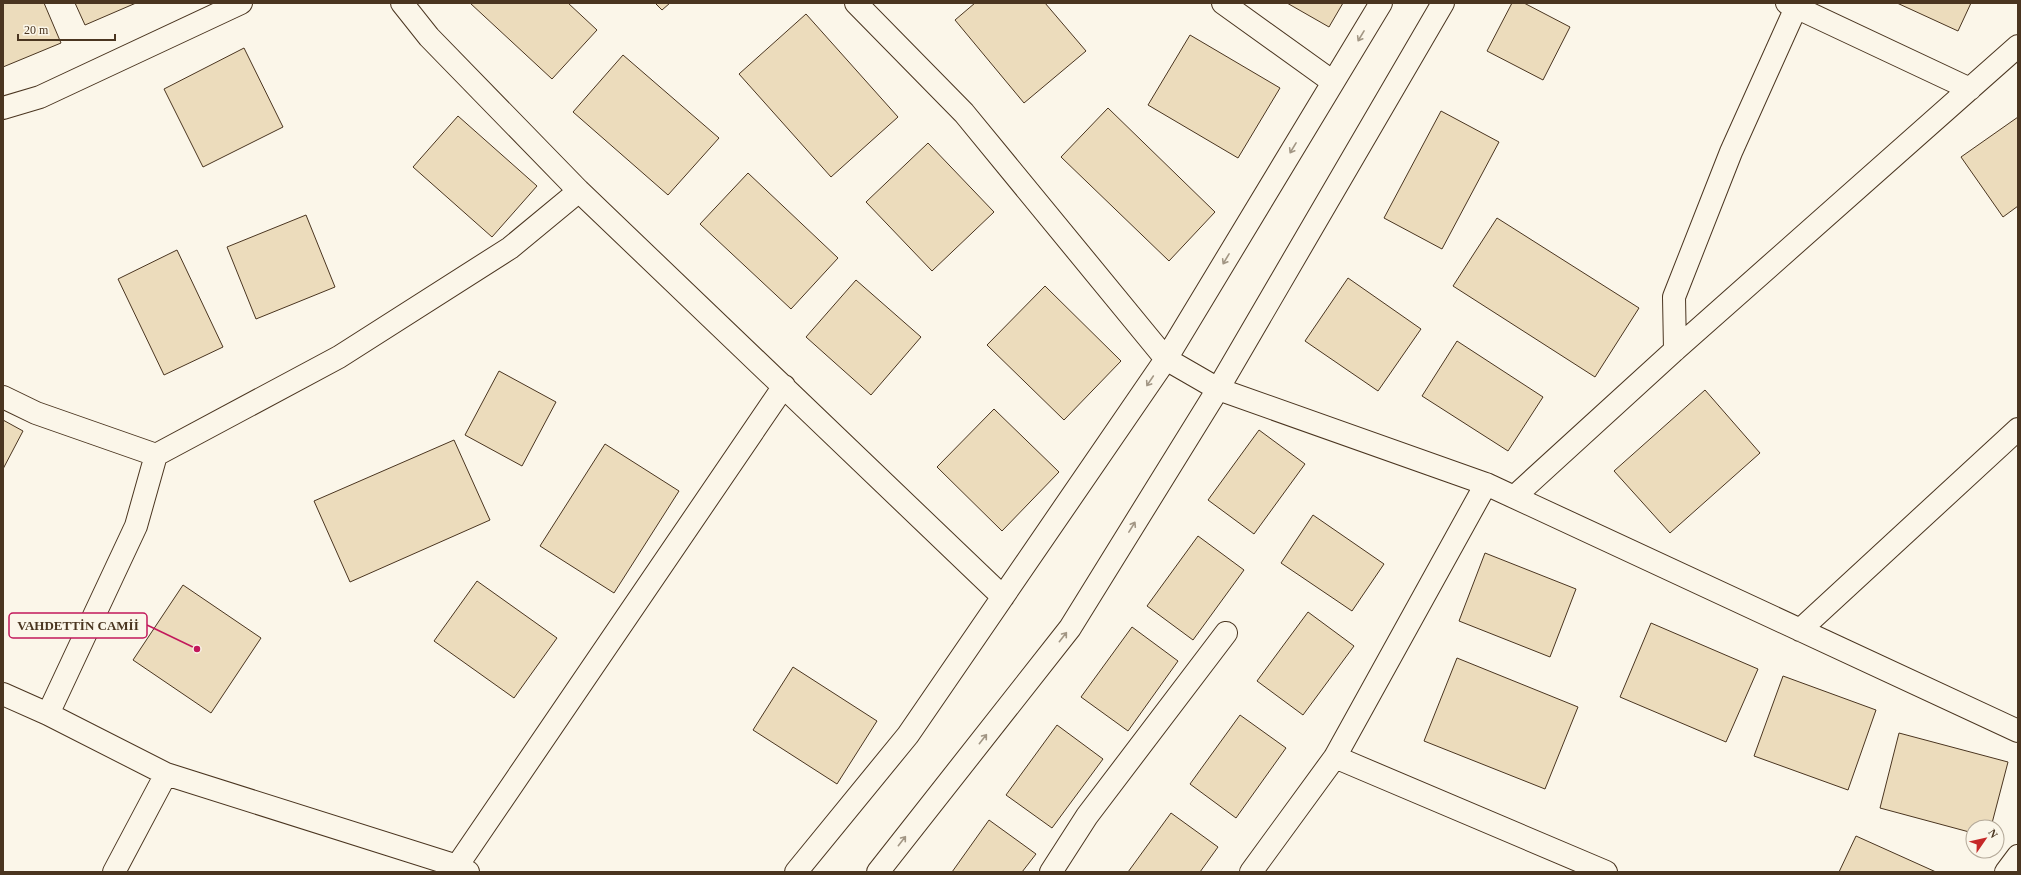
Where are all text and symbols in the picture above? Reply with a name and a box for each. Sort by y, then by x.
scale bar [18,16,115,42]
text: 20 m [24,23,49,37]
one-way arrow [1356,30,1364,42]
one-way arrow [1289,142,1297,154]
one-way arrow [1222,253,1230,265]
one-way arrow [1146,376,1155,387]
one-way arrow [1129,521,1137,533]
callout: VAHDETTİN CAMİİ [9,613,147,638]
text: VAHDETTİN CAMİİ [17,618,139,633]
one-way arrow [1059,632,1067,643]
one-way arrow [978,734,987,745]
north arrow [1965,819,2005,859]
text: N [1986,827,2001,840]
one-way arrow [898,836,907,847]

